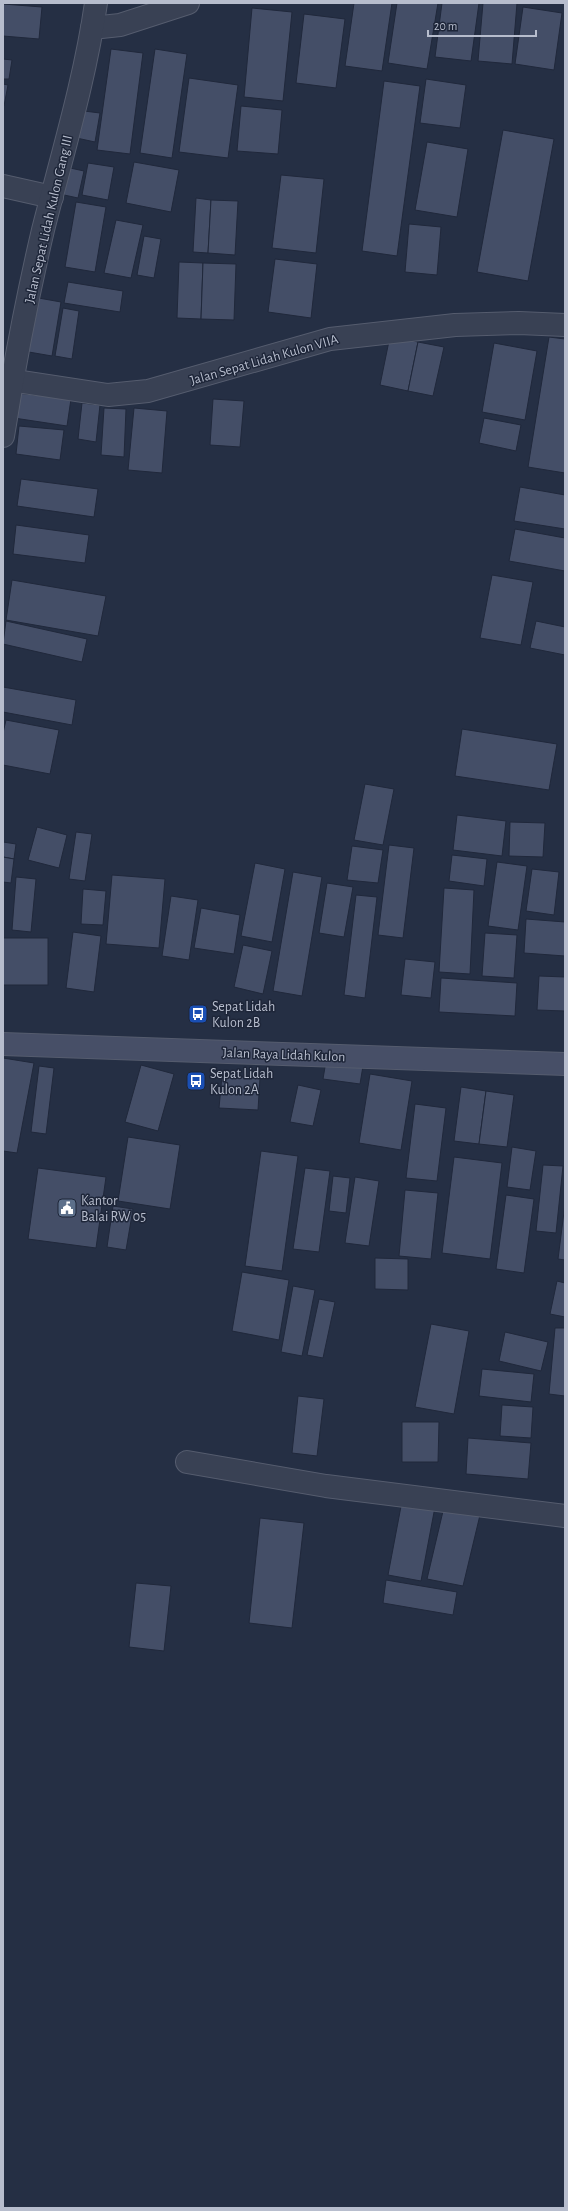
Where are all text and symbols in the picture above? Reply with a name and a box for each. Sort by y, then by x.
scale bar [428,12,536,38]
text: 20 m [434,20,457,32]
street label: Jalan Sepat Lidah Kulon Gang III [23,134,75,305]
street label: Jalan Sepat Lidah Kulon VIIA [189,332,340,388]
place label: Sepat Lidah Kulon 2B [212,1000,275,1030]
bus stop icon: Sepat Lidah Kulon 2B [187,1003,209,1025]
street label: Jalan Raya Lidah Kulon [222,1046,346,1064]
place label: Sepat Lidah Kulon 2A [210,1067,273,1097]
bus stop icon: Sepat Lidah Kulon 2A [185,1070,207,1092]
place label: Kantor Balai RW 05 [81,1194,146,1224]
public building icon: Kantor Balai RW 05 [56,1197,78,1219]

